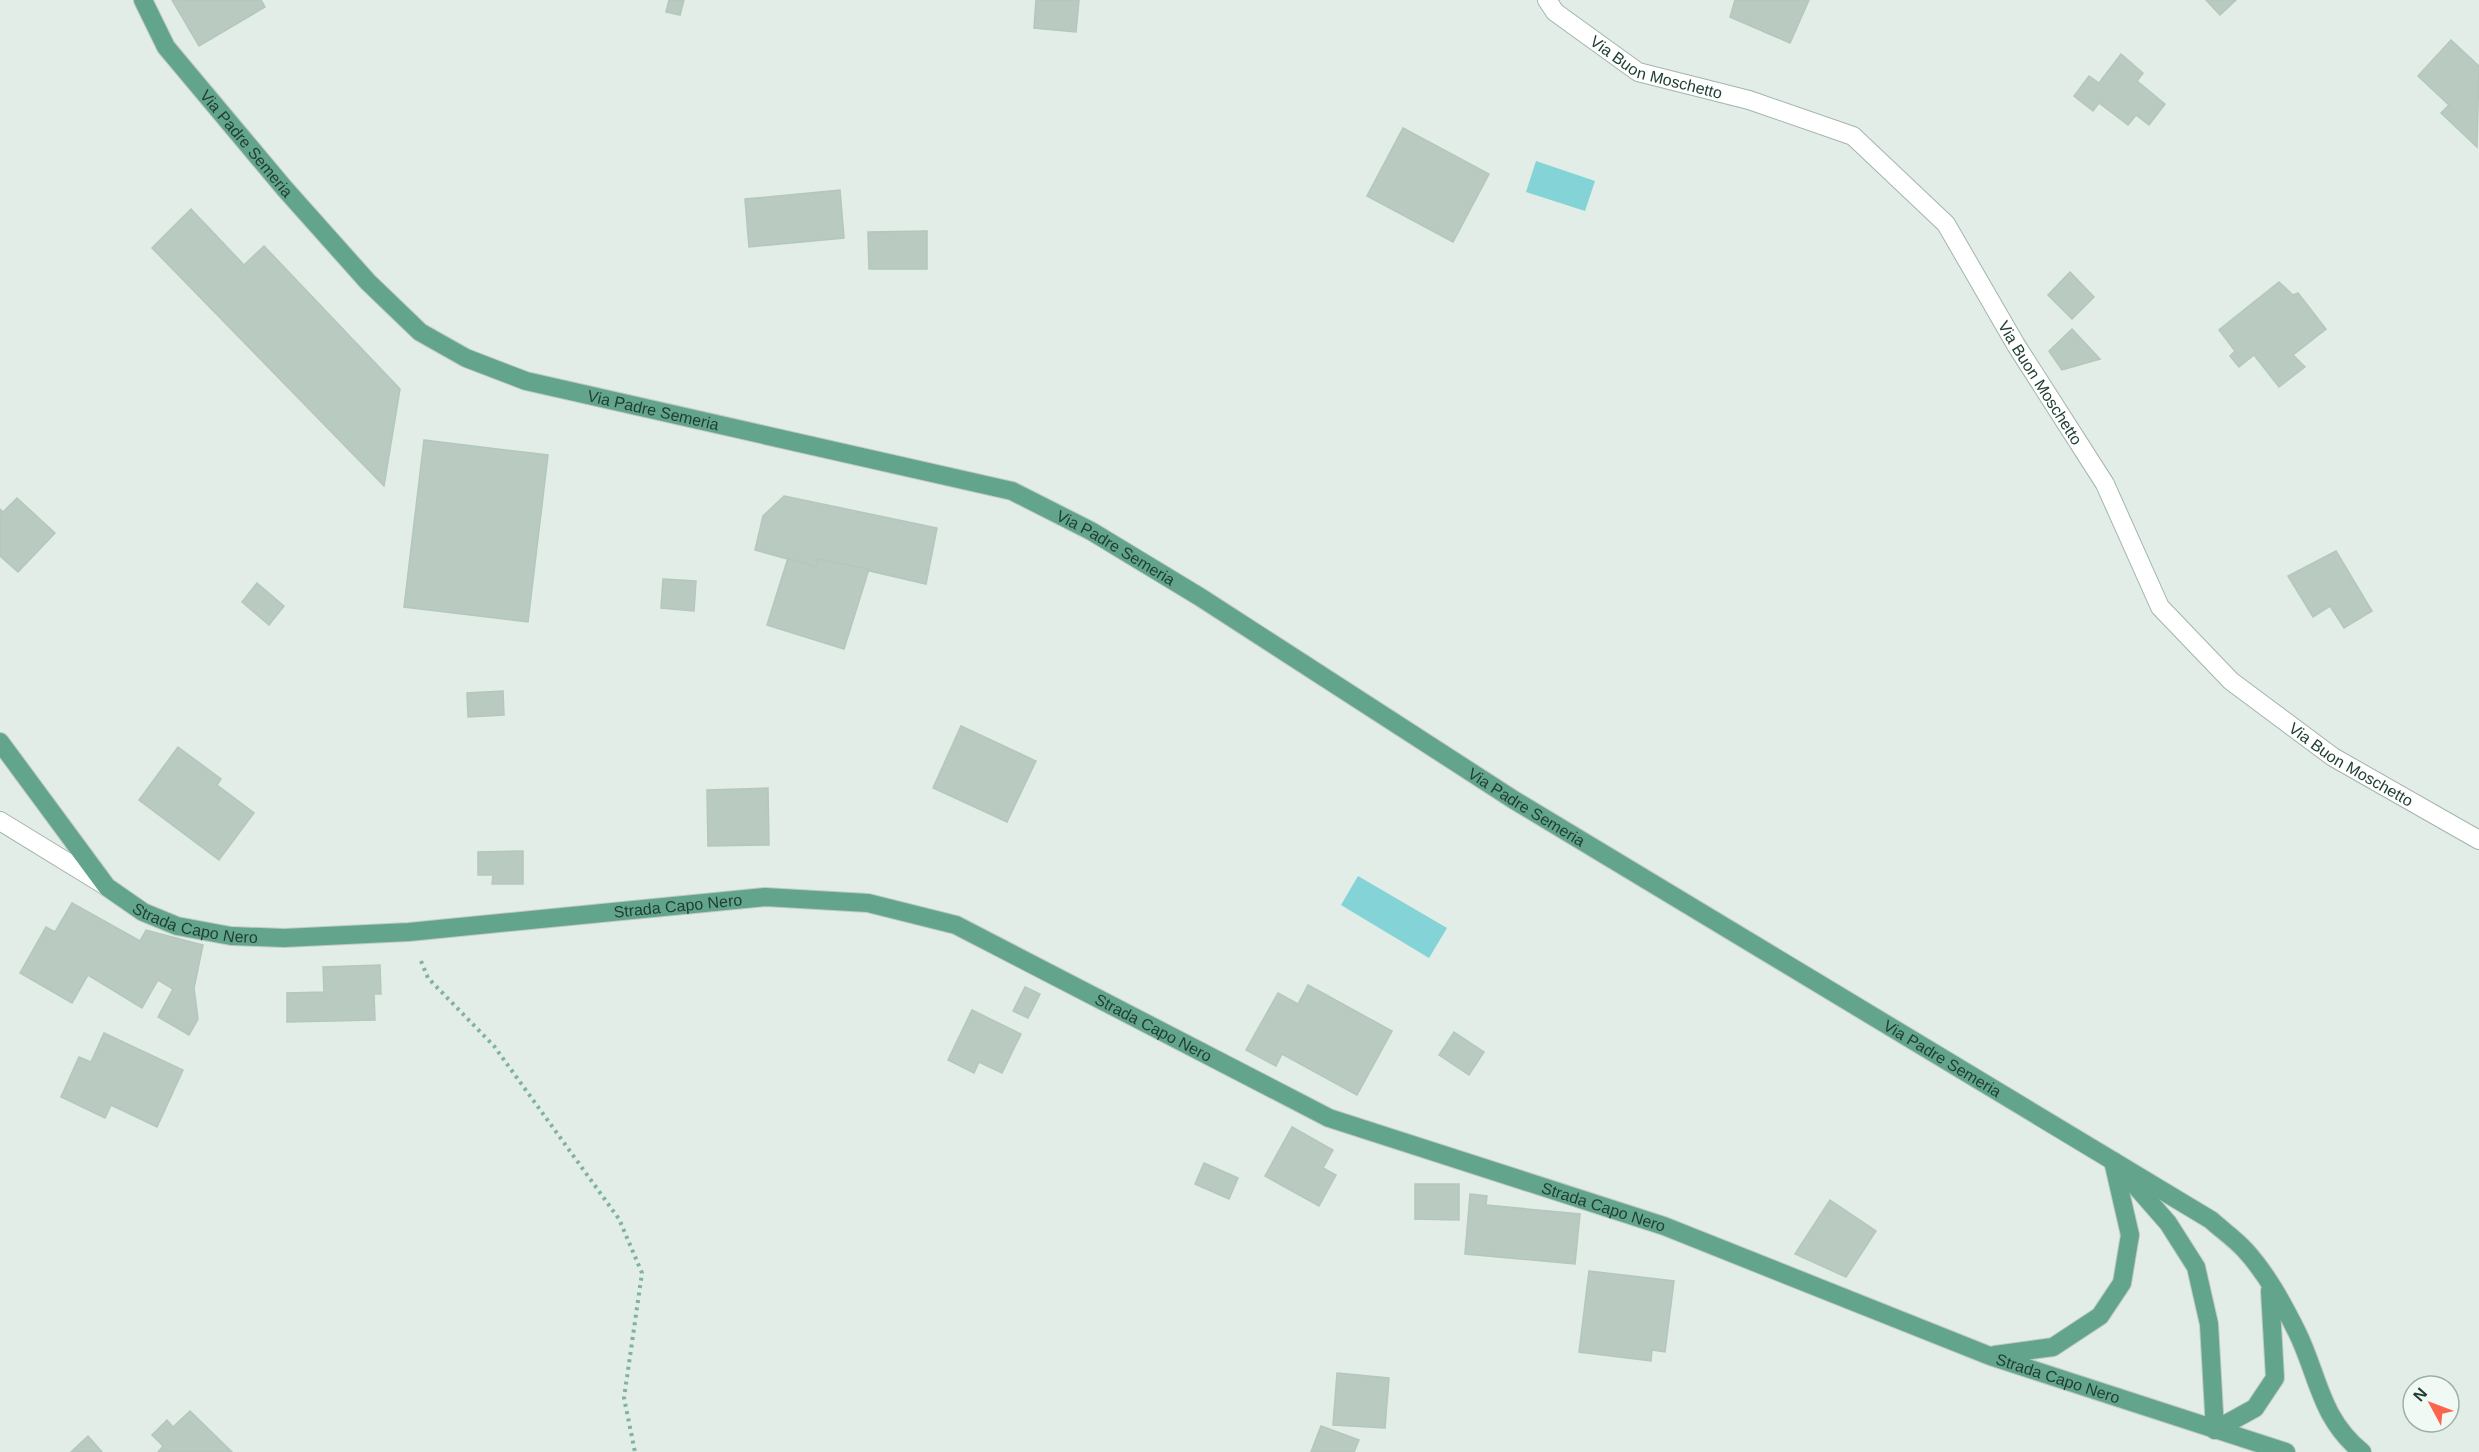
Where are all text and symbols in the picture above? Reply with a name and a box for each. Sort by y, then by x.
street label: Via Buon Moschetto [1587,32,1724,101]
street label: Via Padre Semeria [197,86,296,200]
street label: Via Buon Moschetto [1995,318,2086,448]
street label: Via Padre Semeria [586,387,721,433]
street label: Via Padre Semeria [1054,507,1178,588]
street label: Via Buon Moschetto [2286,719,2416,809]
street label: Via Padre Semeria [1465,764,1588,849]
street label: Strada Capo Nero [613,891,743,920]
street label: Strada Capo Nero [129,899,258,946]
street label: Strada Capo Nero [1092,990,1215,1064]
street label: Via Padre Semeria [1881,1016,2004,1100]
street label: Strada Capo Nero [1540,1179,1668,1234]
street label: Strada Capo Nero [1994,1350,2122,1406]
north arrow [2401,1374,2461,1434]
text: N [2410,1385,2430,1404]

